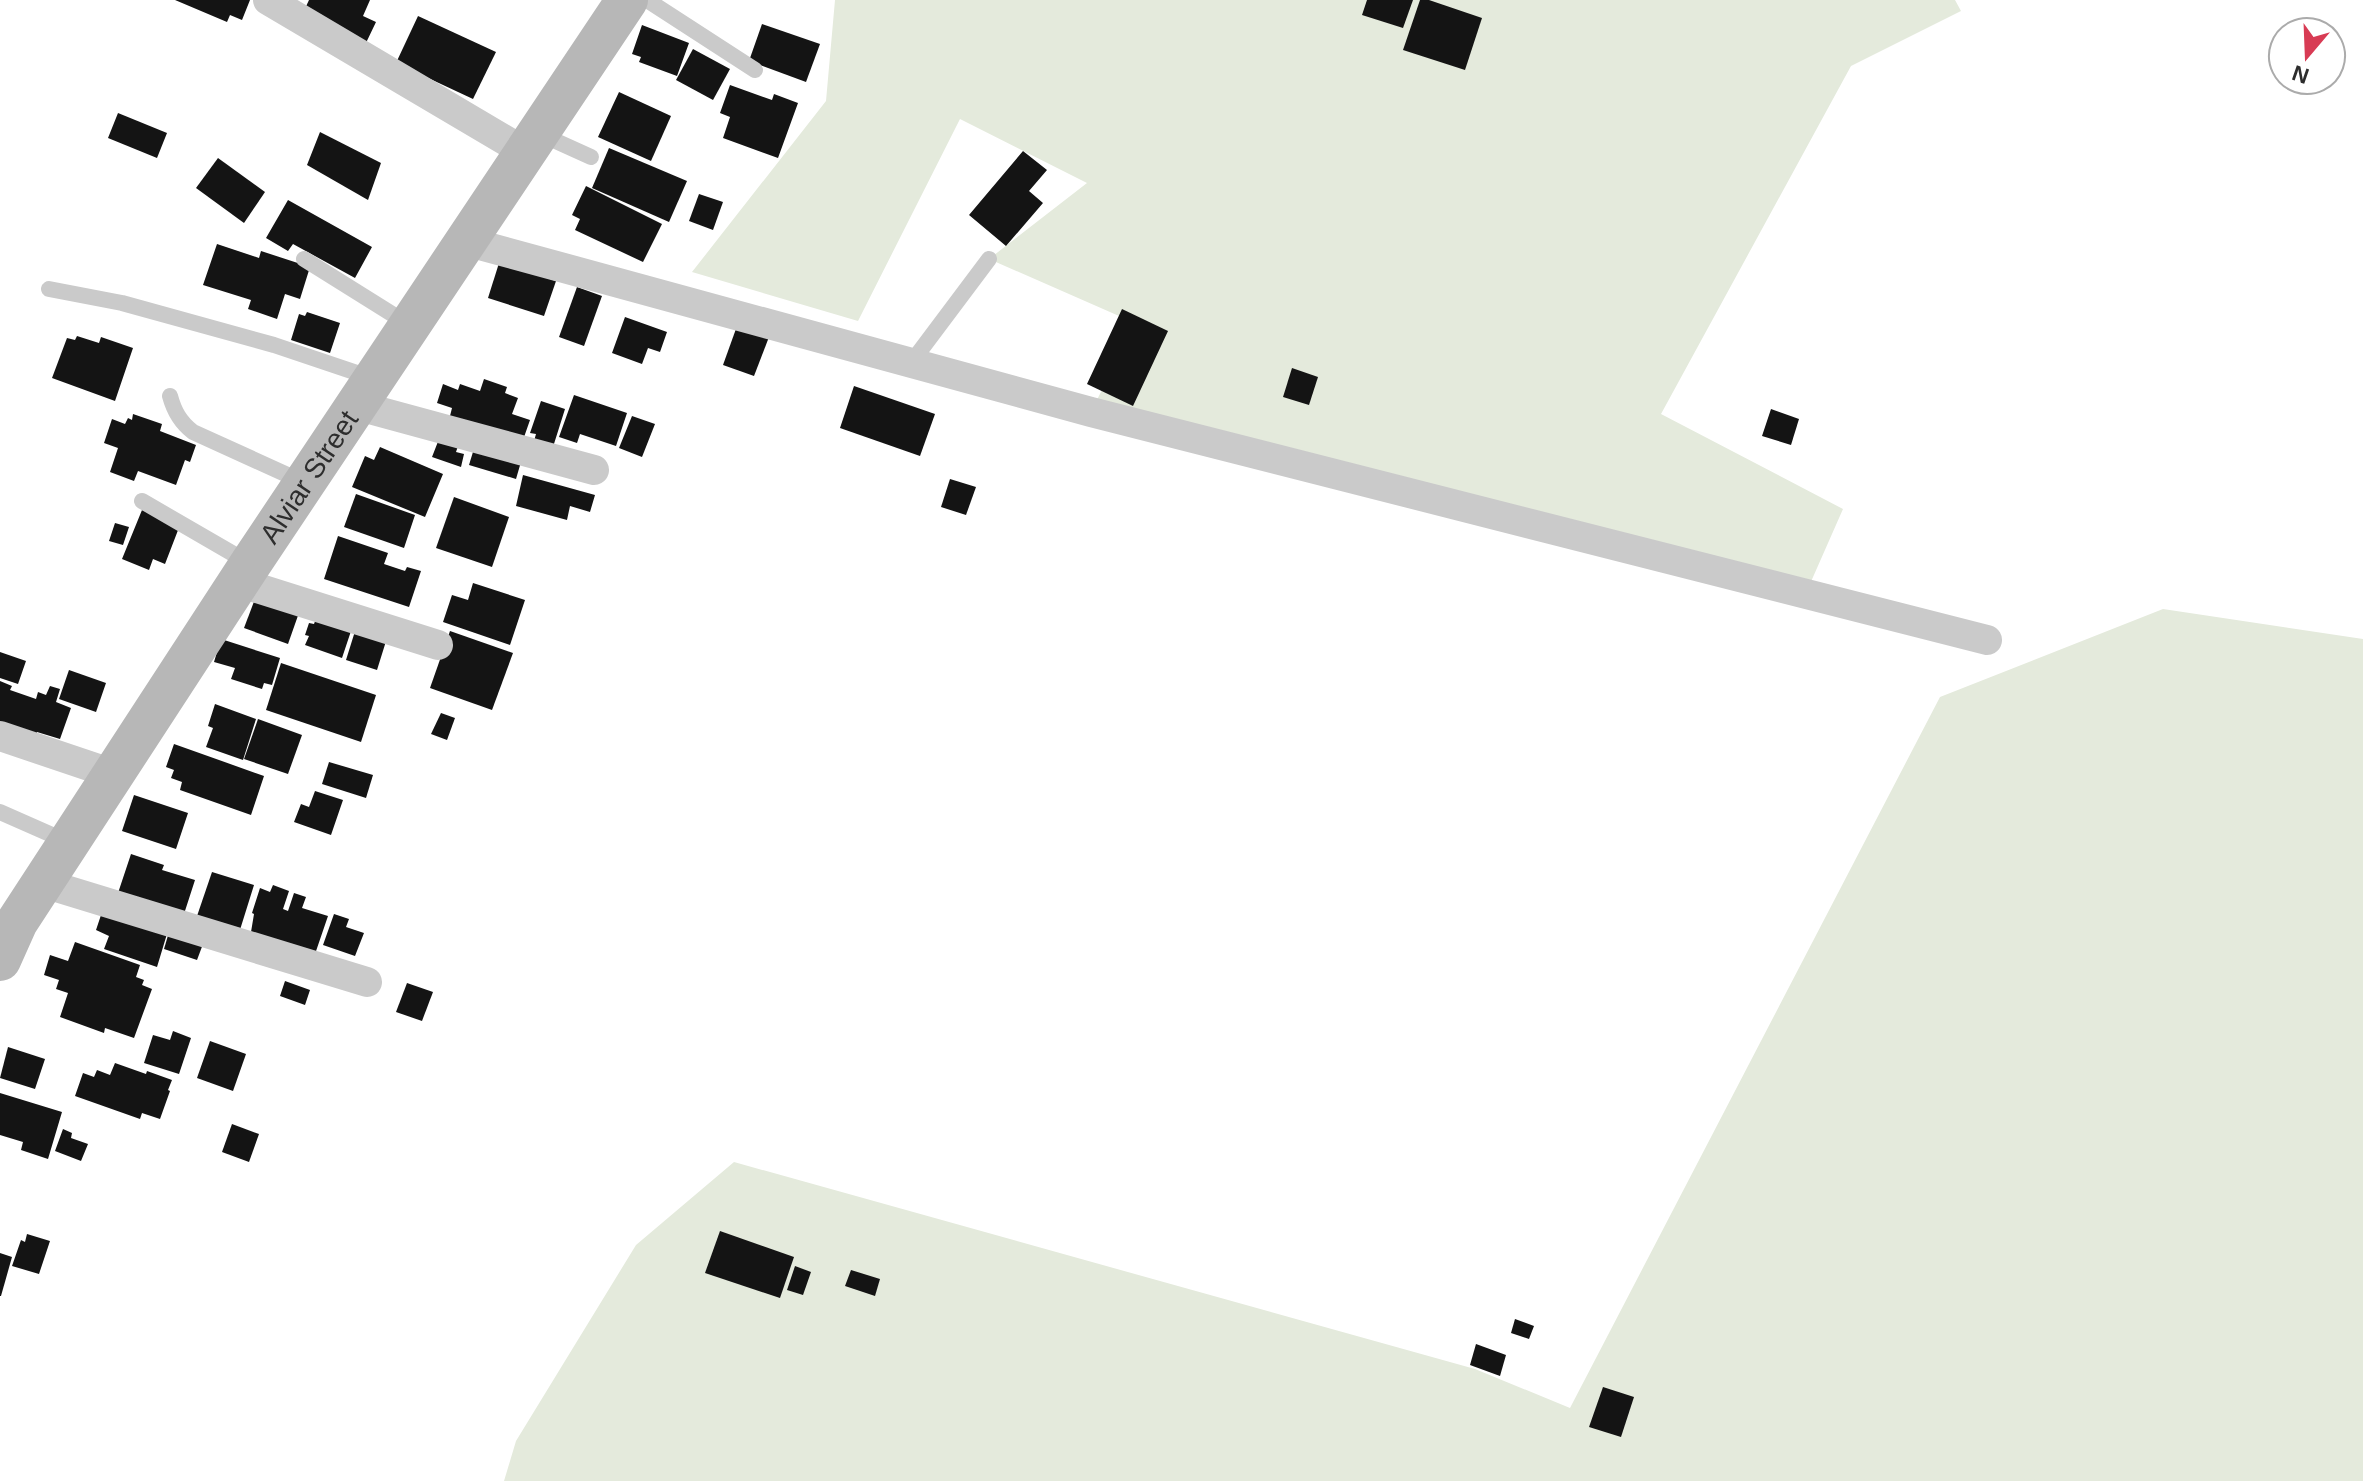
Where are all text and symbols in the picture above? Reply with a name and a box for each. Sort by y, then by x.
north arrow [2267,16,2347,96]
text: N [2289,60,2312,89]
street label: Alviar Street [254,405,364,549]

